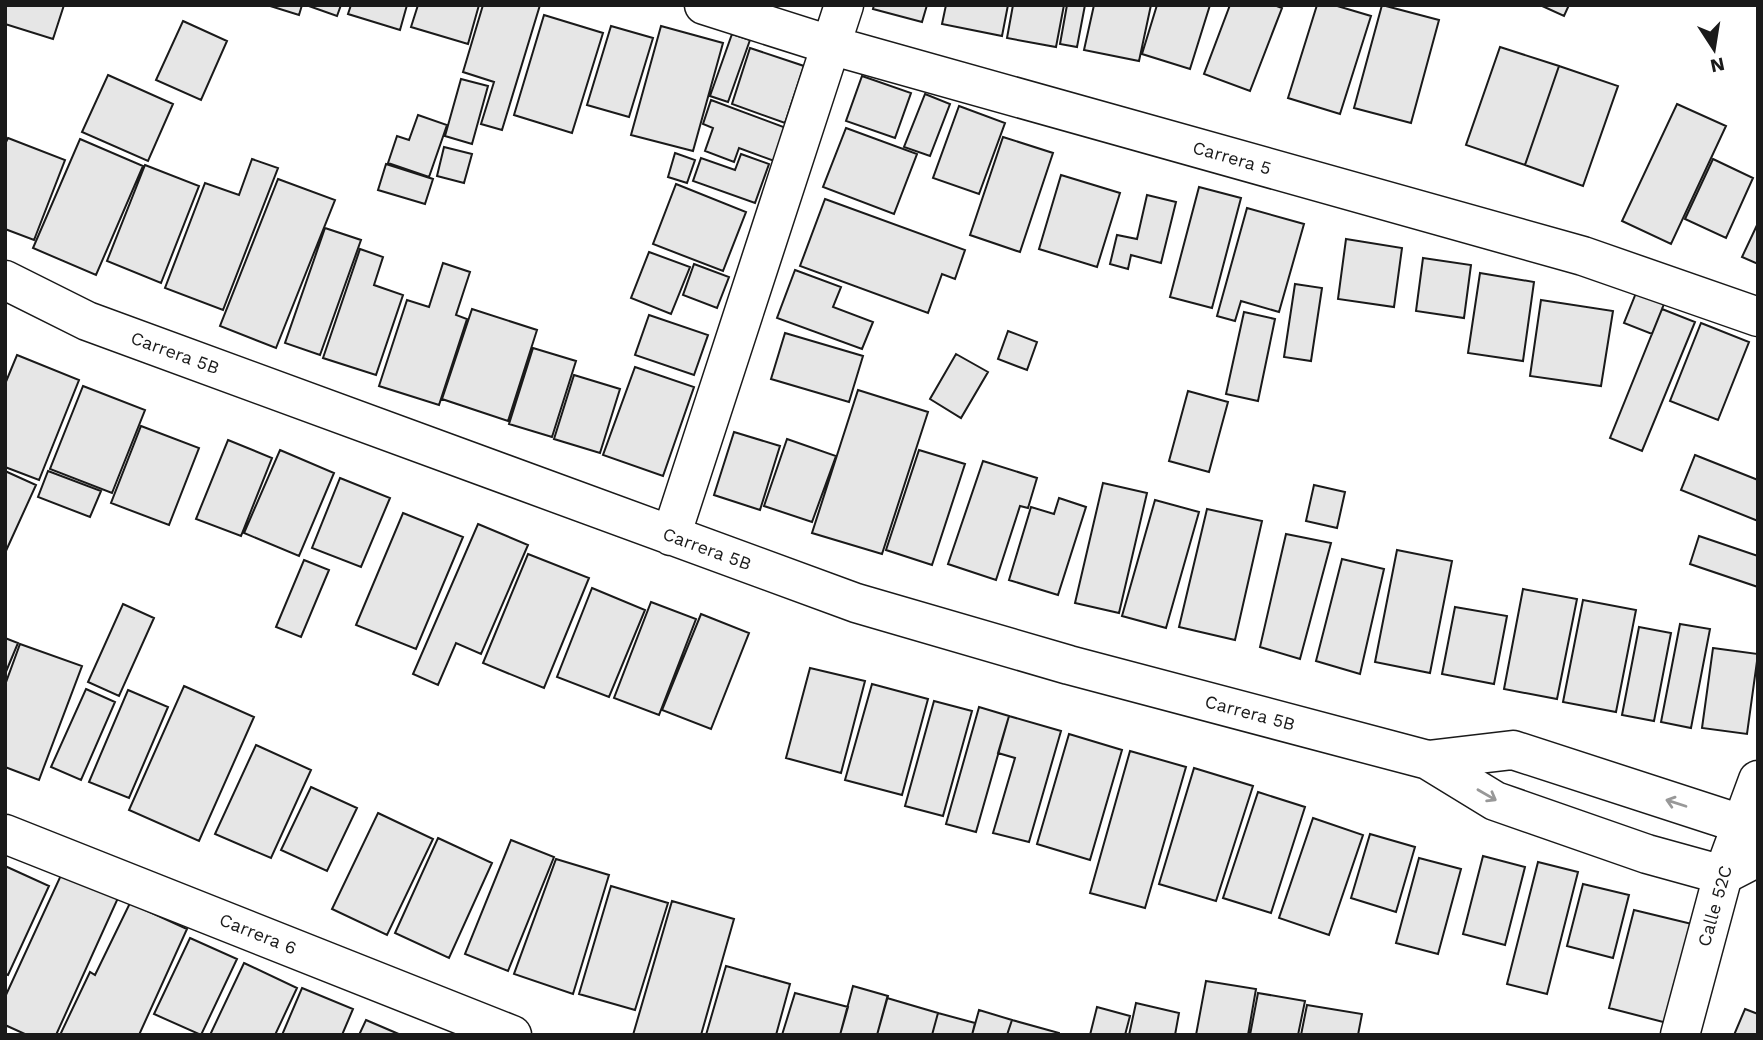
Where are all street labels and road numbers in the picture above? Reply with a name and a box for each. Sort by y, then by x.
street label: Carrera 5 [1190,136,1274,179]
street label: Carrera 5B [128,327,222,378]
street label: Carrera 5B [660,523,754,574]
street label: Carrera 5B [1203,690,1298,735]
street label: Calle 52C [1693,863,1736,949]
street label: Carrera 6 [217,909,300,958]

